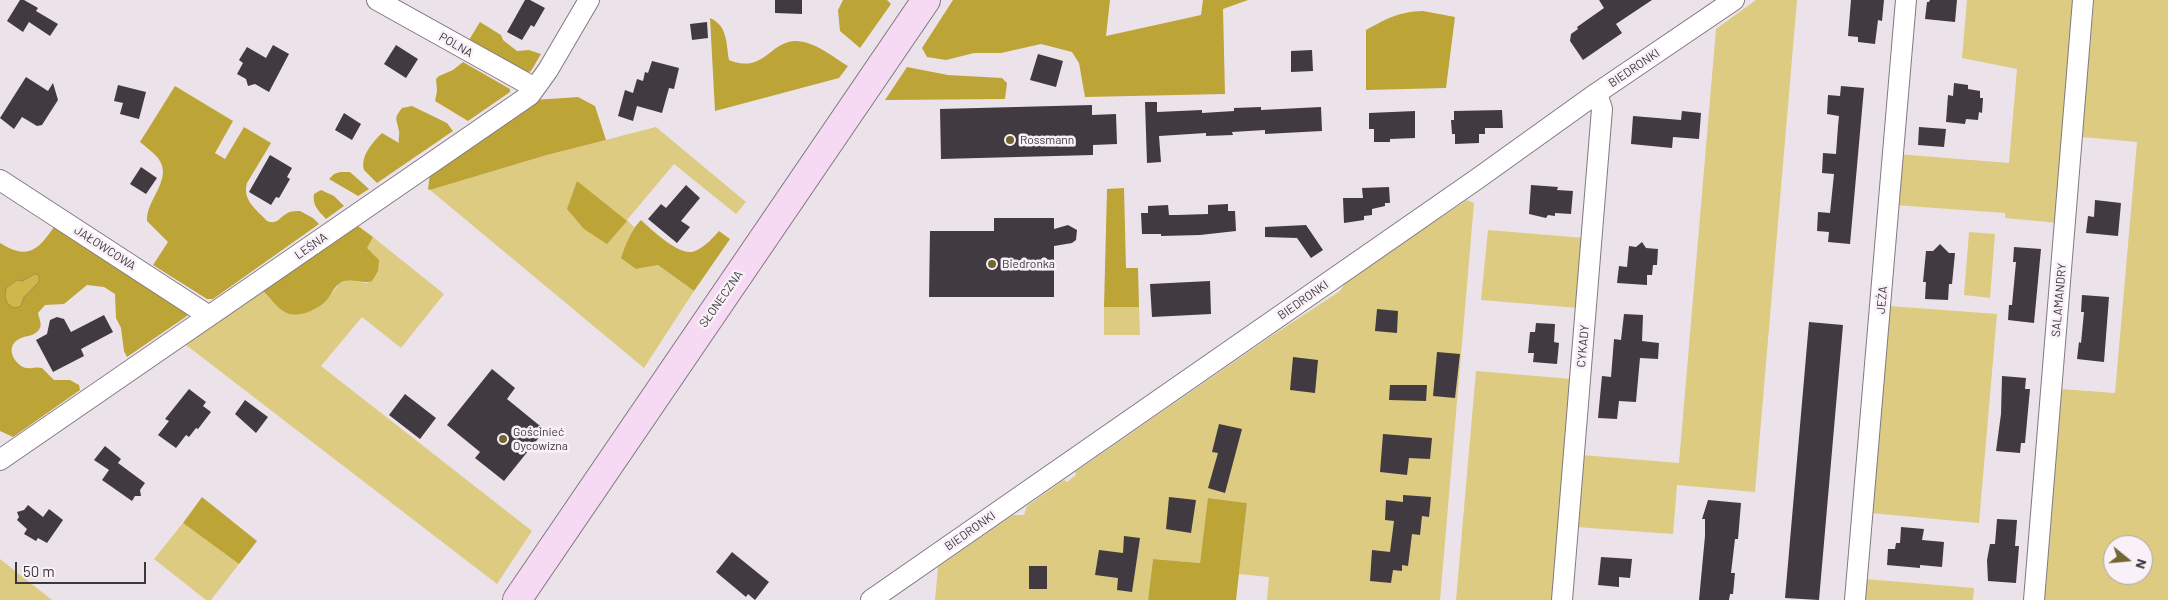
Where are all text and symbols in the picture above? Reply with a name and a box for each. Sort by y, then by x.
street label: POLNA [436,30,476,60]
street label: BIEDRONKI [1606,46,1662,90]
place label: Rossmann [1020,133,1074,147]
marker: Rossmann [1004,134,1016,146]
street label: JAŁOWCOWA [72,223,138,273]
street label: LEŚNA [292,230,330,262]
place label: Biedronka [1002,257,1055,271]
marker: Biedronka [986,258,998,270]
street label: SALAMANDRY [2049,262,2069,338]
street label: SŁONECZNA [696,268,746,330]
street label: BIEDRONKI [1275,277,1331,323]
street label: JEŻA [1874,285,1890,315]
street label: CYKADY [1574,324,1592,368]
place label: Gościnieć Oycowizna [513,425,568,453]
marker: Gościnieć Oycowizna [497,433,509,445]
street label: BIEDRONKI [942,508,998,554]
north arrow [2103,535,2153,585]
scale bar [18,552,149,584]
text: N [2132,557,2151,571]
text: 50 m [23,562,55,580]

